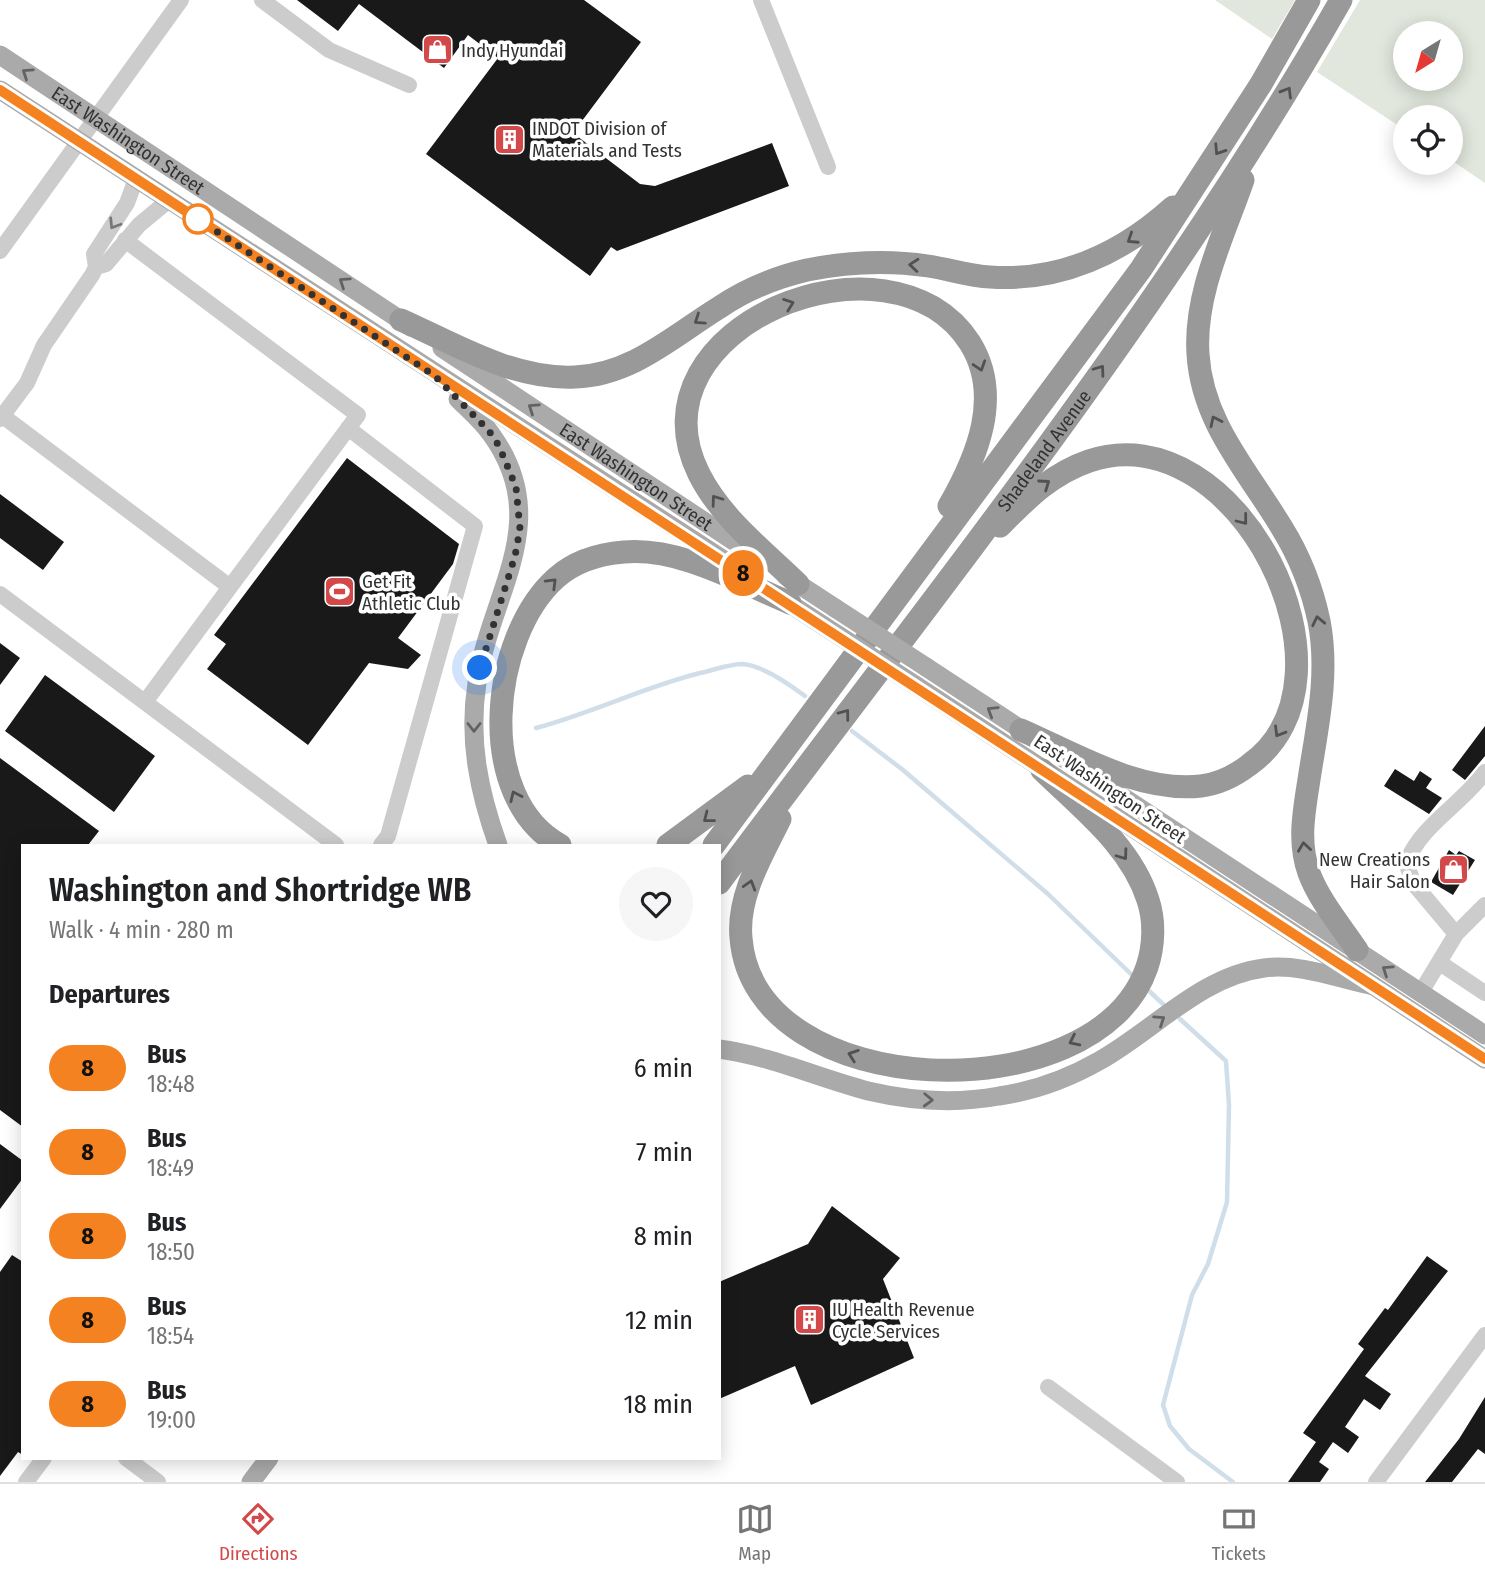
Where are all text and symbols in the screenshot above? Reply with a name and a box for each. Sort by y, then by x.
north arrow [1393,21,1463,91]
map controls [1393,21,1463,175]
shop icon: Indy Hyundai [421,33,455,67]
place label: Indy Hyundai [461,39,563,62]
one-way arrow [22,69,35,81]
street label: East Washington Street [48,81,210,199]
one-way arrow [1279,87,1292,100]
button: locate [1393,105,1463,175]
place label: INDOT Division of Materials and Tests [532,117,682,162]
building icon: INDOT Division of Materials and Tests [492,122,526,156]
one-way arrow [1214,143,1227,156]
unlabelled marker [183,204,213,234]
one-way arrow [110,216,123,229]
one-way arrow [1127,230,1140,243]
one-way arrow [908,258,919,273]
one-way arrow [338,278,351,291]
one-way arrow [782,298,794,312]
one-way arrow [694,312,707,325]
one-way arrow [971,359,986,371]
one-way arrow [1092,365,1105,378]
street label: Shadeland Avenue [992,385,1096,516]
one-way arrow [528,404,541,416]
one-way arrow [1209,416,1223,428]
street label: East Washington Street [555,418,718,536]
one-way arrow [1037,480,1050,492]
one-way arrow [712,495,724,508]
one-way arrow [1235,512,1248,524]
line badge: 8 [720,550,766,596]
text: 8 [737,559,749,587]
place label: Get Fit Athletic Club [362,570,461,615]
sports icon: Get Fit Athletic Club [322,575,356,609]
one-way arrow [544,579,556,591]
one-way arrow [1312,615,1327,627]
your location [462,650,497,685]
one-way arrow [987,707,1000,720]
one-way arrow [837,709,850,722]
one-way arrow [466,722,481,733]
one-way arrow [1275,724,1288,737]
street label: East Washington Street [1030,730,1191,849]
one-way arrow [509,791,523,804]
one-way arrow [703,809,715,822]
one-way arrow [1297,841,1312,852]
one-way arrow [1115,847,1127,860]
place label: New Creations Hair Salon [1319,848,1430,893]
shop icon: New Creations Hair Salon [1436,853,1470,887]
button: heart [619,867,693,941]
text: Washington and Shortridge WB [49,870,471,910]
one-way arrow [741,879,756,891]
text: Walk · 4 min · 280 m [49,916,234,944]
one-way arrow [1382,965,1395,978]
text: Departures [49,979,170,1010]
one-way arrow [1152,1016,1165,1028]
one-way arrow [1069,1033,1081,1047]
text: Bus [147,1039,186,1070]
one-way arrow [848,1049,860,1063]
text: 6 min [634,1053,693,1084]
text: 8 [81,1054,94,1082]
text: 18:48 [147,1070,195,1098]
one-way arrow [922,1092,933,1107]
text: Bus [147,1123,186,1154]
text: 7 min [636,1137,693,1168]
text: 8 [81,1138,94,1166]
text: 18:49 [147,1154,194,1182]
text: Bus [147,1207,186,1238]
text: 8 min [634,1221,693,1252]
text: 8 [81,1222,94,1250]
text: 18:50 [147,1238,195,1266]
text: Bus [147,1291,186,1322]
place label: IU Health Revenue Cycle Services [832,1298,975,1343]
building icon: IU Health Revenue Cycle Services [792,1303,826,1337]
text: 12 min [625,1305,693,1336]
text: 8 [81,1306,94,1334]
text: 18:54 [147,1322,194,1350]
text: Bus [147,1375,186,1406]
text: 18 min [624,1389,693,1420]
text: 8 [81,1390,94,1418]
text: 19:00 [147,1406,196,1434]
tab: Directions [219,1500,298,1565]
tab: Map [736,1500,774,1565]
tab: Tickets [1212,1500,1266,1565]

